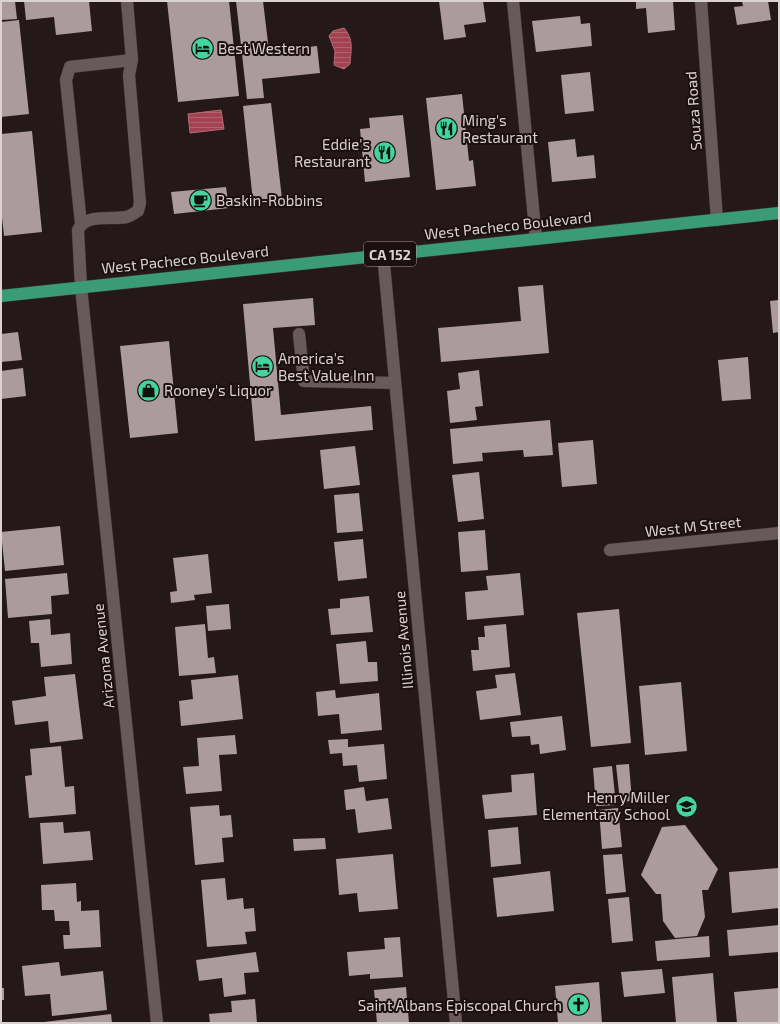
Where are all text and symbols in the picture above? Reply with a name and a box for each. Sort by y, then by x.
hotel icon: Best Western [190,35,216,61]
place label: Best Western [218,39,310,57]
street label: Souza Road [681,71,705,151]
place label: Ming's Restaurant [462,111,538,146]
restaurant icon: Ming's Restaurant [434,116,460,142]
place label: Eddie's Restaurant [294,135,370,170]
restaurant icon: Eddie's Restaurant [372,140,398,166]
cafe icon: Baskin-Robbins [187,187,213,213]
place label: Baskin-Robbins [216,191,323,209]
street label: West Pacheco Boulevard [423,207,593,243]
street label: West Pacheco Boulevard [100,241,270,277]
road number: CA 152 [364,242,416,266]
place label: America's Best Value Inn [278,349,374,384]
hotel icon: America's Best Value Inn [250,354,276,380]
shop icon: Rooney's Liquor [136,377,162,403]
place label: Rooney's Liquor [164,381,272,399]
street label: West M Street [644,512,742,540]
street label: Illinois Avenue [390,590,416,690]
street label: Arizona Avenue [89,603,117,709]
place label: Henry Miller Elementary School [542,788,671,823]
school or university icon: Henry Miller Elementary School [673,793,699,819]
church icon: Saint Albans Episcopal Church [565,992,591,1018]
place label: Saint Albans Episcopal Church [358,996,562,1014]

